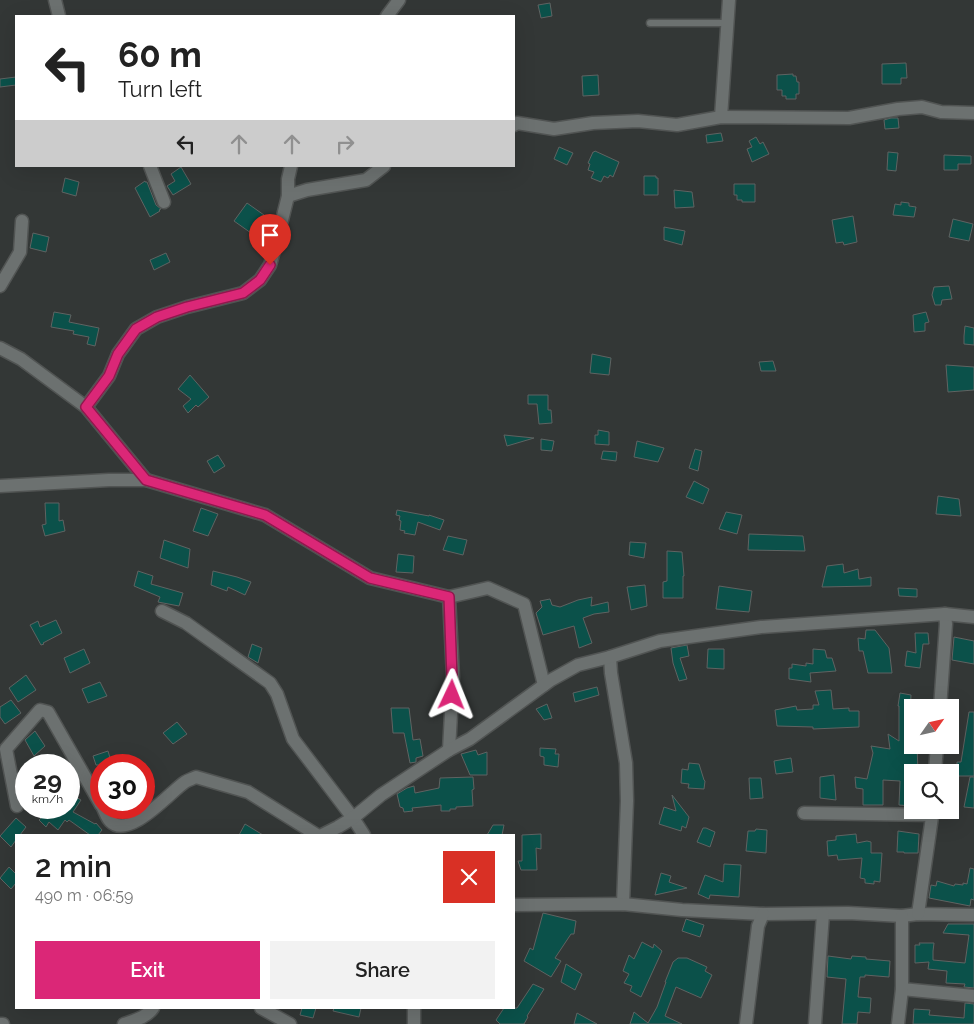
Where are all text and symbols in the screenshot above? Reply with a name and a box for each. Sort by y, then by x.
text: 60 m [118,34,202,75]
icon: left [35,35,100,100]
text: Turn left [118,76,202,102]
icon: left [172,130,200,158]
icon: ahead [225,130,253,158]
icon: ahead [278,130,306,158]
icon: right [331,130,359,158]
pin [249,214,291,265]
icon: arrive [256,221,284,249]
position arrow [425,668,477,720]
north arrow [904,699,959,754]
map controls [904,699,959,819]
speed limit sign: 30 [90,754,155,819]
button: search [904,764,959,819]
text: 29 [33,765,62,795]
text: km/h [32,792,63,806]
text: 2 min [35,849,112,884]
button: close [443,851,495,903]
text: 490 m · 06:59 [35,886,133,905]
button: Exit [35,941,260,999]
button: Share [270,941,495,999]

